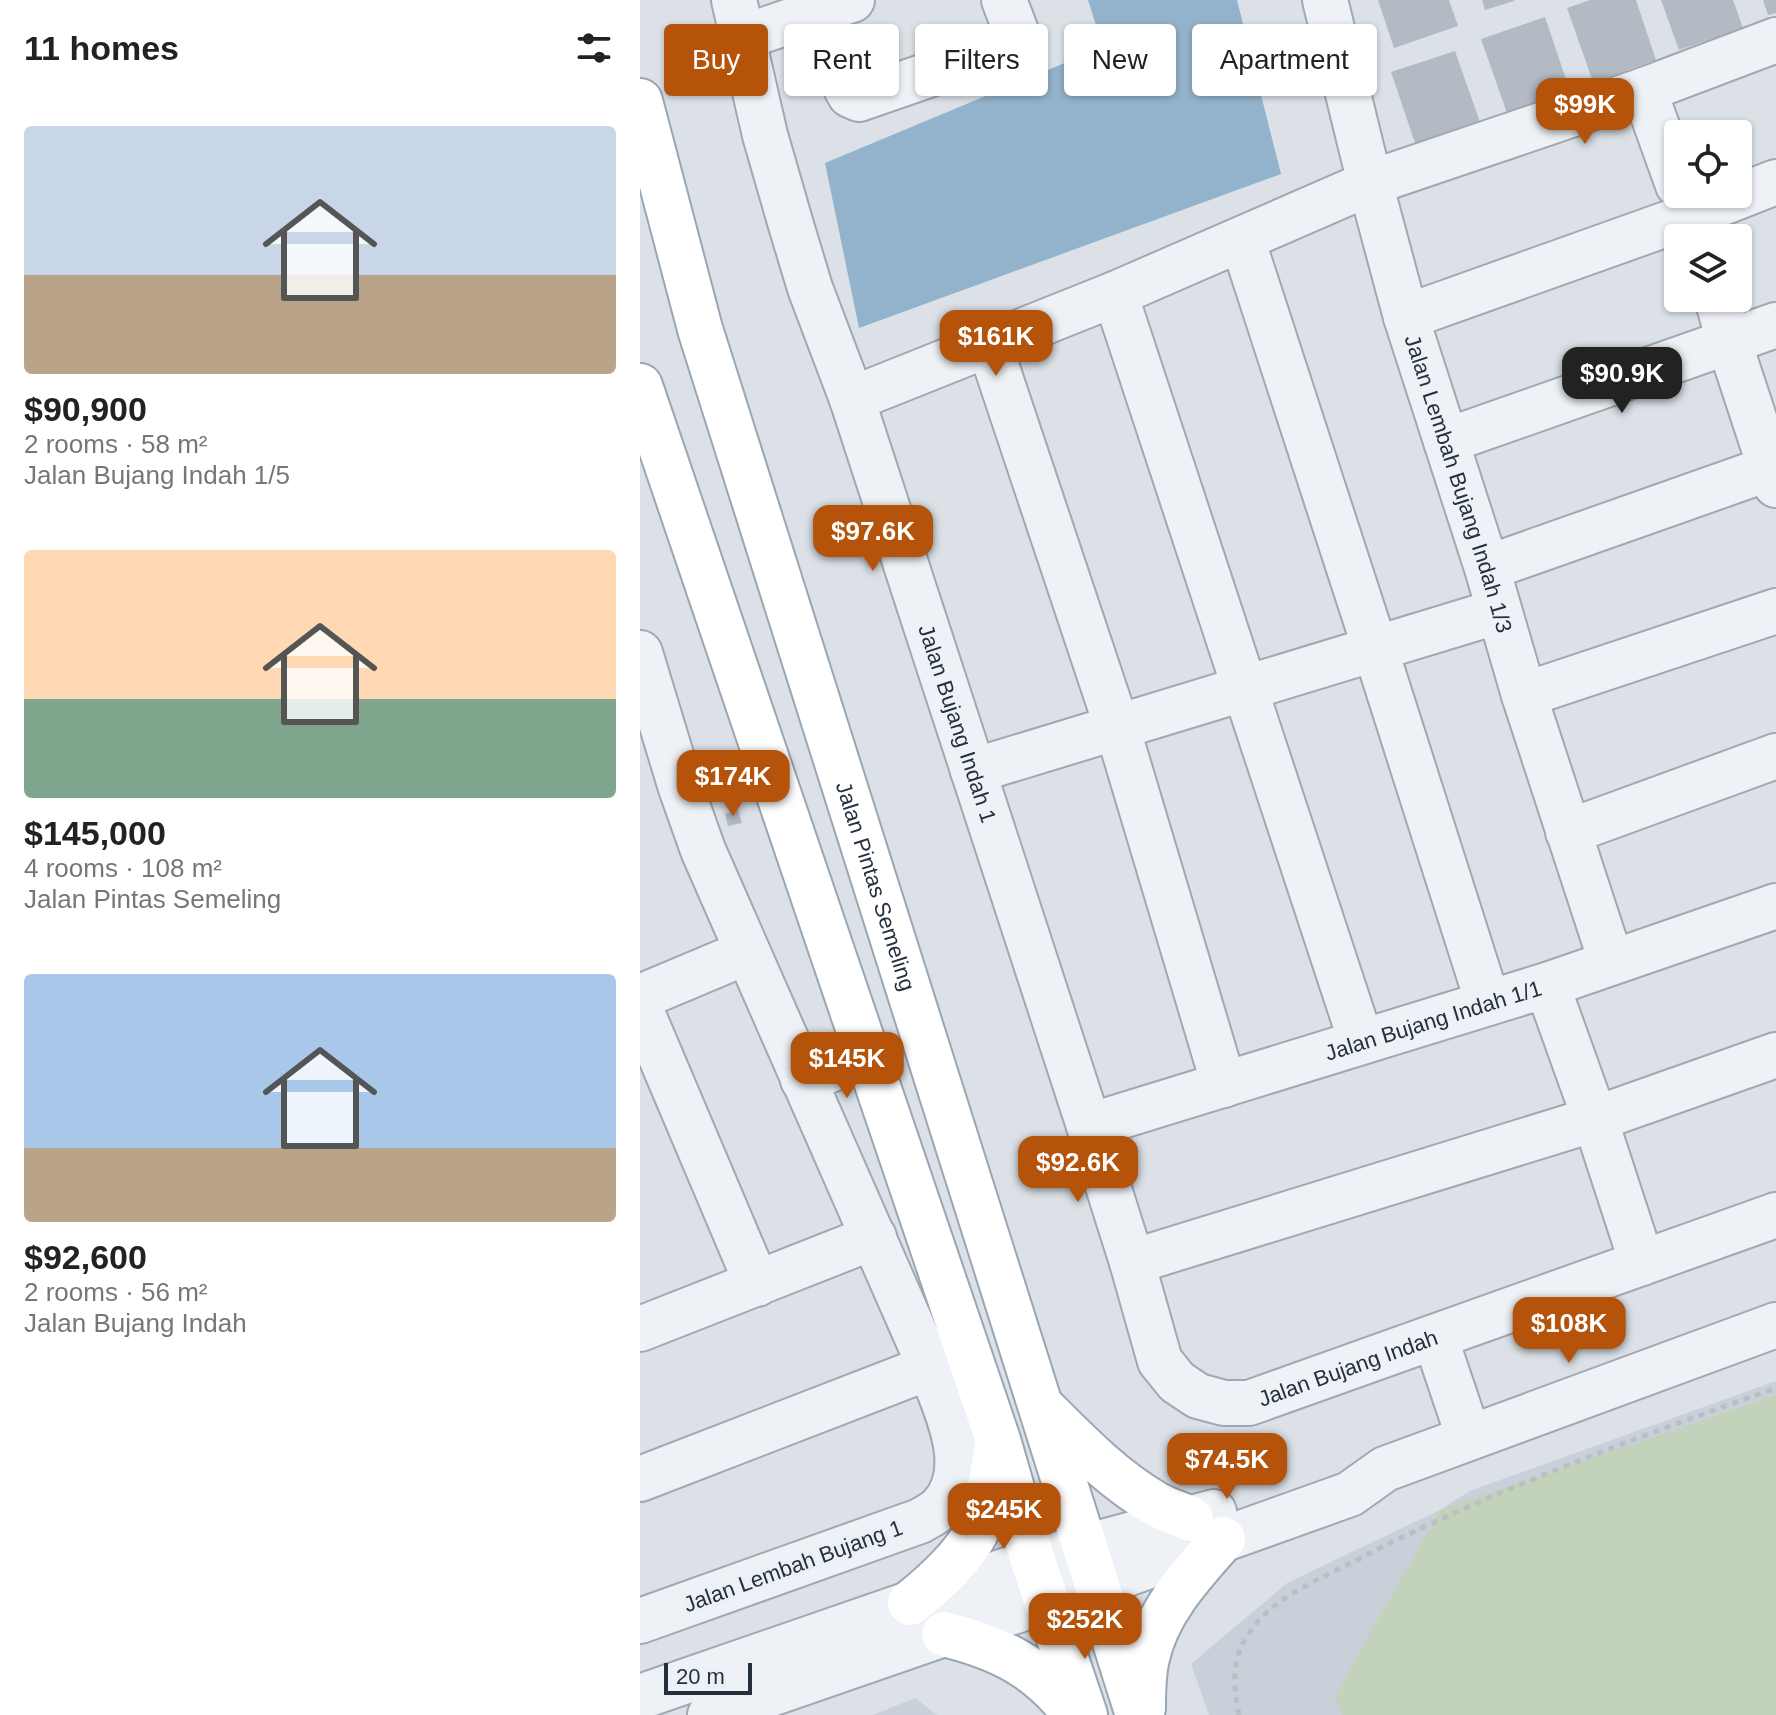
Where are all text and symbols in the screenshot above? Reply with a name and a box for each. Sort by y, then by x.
chip: Buy [664,24,768,96]
chip: Rent [784,24,899,96]
chip: Filters [915,24,1048,96]
chip: New [1064,24,1176,96]
chip: Apartment [1192,24,1377,96]
icon: filters [572,26,616,70]
text: 11 homes [24,29,179,67]
pin: $99K [1538,78,1632,146]
text: $99K [1554,89,1616,119]
map controls [1664,120,1752,312]
button: locate [1664,120,1752,208]
icon: home [248,178,392,322]
button: layers [1664,224,1752,312]
pin: $161K [940,310,1052,378]
text: $161K [958,321,1034,351]
street label: Jalan Lembah Bujang Indah 1/3 [1400,332,1518,635]
pin: $90.9K [1557,347,1687,415]
text: $90.9K [1580,358,1664,388]
text: $90,900 [24,390,147,428]
text: 2 rooms · 58 m² [24,429,208,459]
text: Jalan Bujang Indah 1/5 [24,460,290,490]
pin: $97.6K [808,505,938,573]
text: $97.6K [831,516,915,546]
icon: home [248,602,392,746]
street label: Jalan Bujang Indah 1 [914,621,1002,826]
pin: $174K [677,750,789,818]
text: $174K [695,761,771,791]
street label: Jalan Pintas Semeling [831,778,921,994]
text: $145,000 [24,814,166,852]
text: 4 rooms · 108 m² [24,853,222,883]
text: Jalan Pintas Semeling [24,884,281,914]
street label: Jalan Bujang Indah 1/1 [1322,975,1544,1065]
icon: home [248,1026,392,1170]
pin: $145K [791,1032,903,1100]
text: $145K [809,1043,885,1073]
pin: $92.6K [1013,1136,1143,1204]
text: $92.6K [1036,1147,1120,1177]
text: $92,600 [24,1238,147,1276]
text: 2 rooms · 56 m² [24,1277,208,1307]
pin: $108K [1513,1297,1625,1365]
text: Jalan Bujang Indah [24,1308,247,1338]
text: $108K [1531,1308,1607,1338]
street label: Jalan Bujang Indah [1255,1324,1441,1411]
pin: $74.5K [1162,1433,1292,1501]
text: $74.5K [1185,1444,1269,1474]
pin: $245K [948,1483,1060,1551]
text: $245K [966,1494,1042,1524]
street label: Jalan Lembah Bujang 1 [680,1515,906,1617]
pin: $252K [1029,1593,1141,1661]
text: $252K [1047,1604,1123,1634]
scale bar [664,1659,752,1695]
text: 20 m [676,1664,725,1689]

